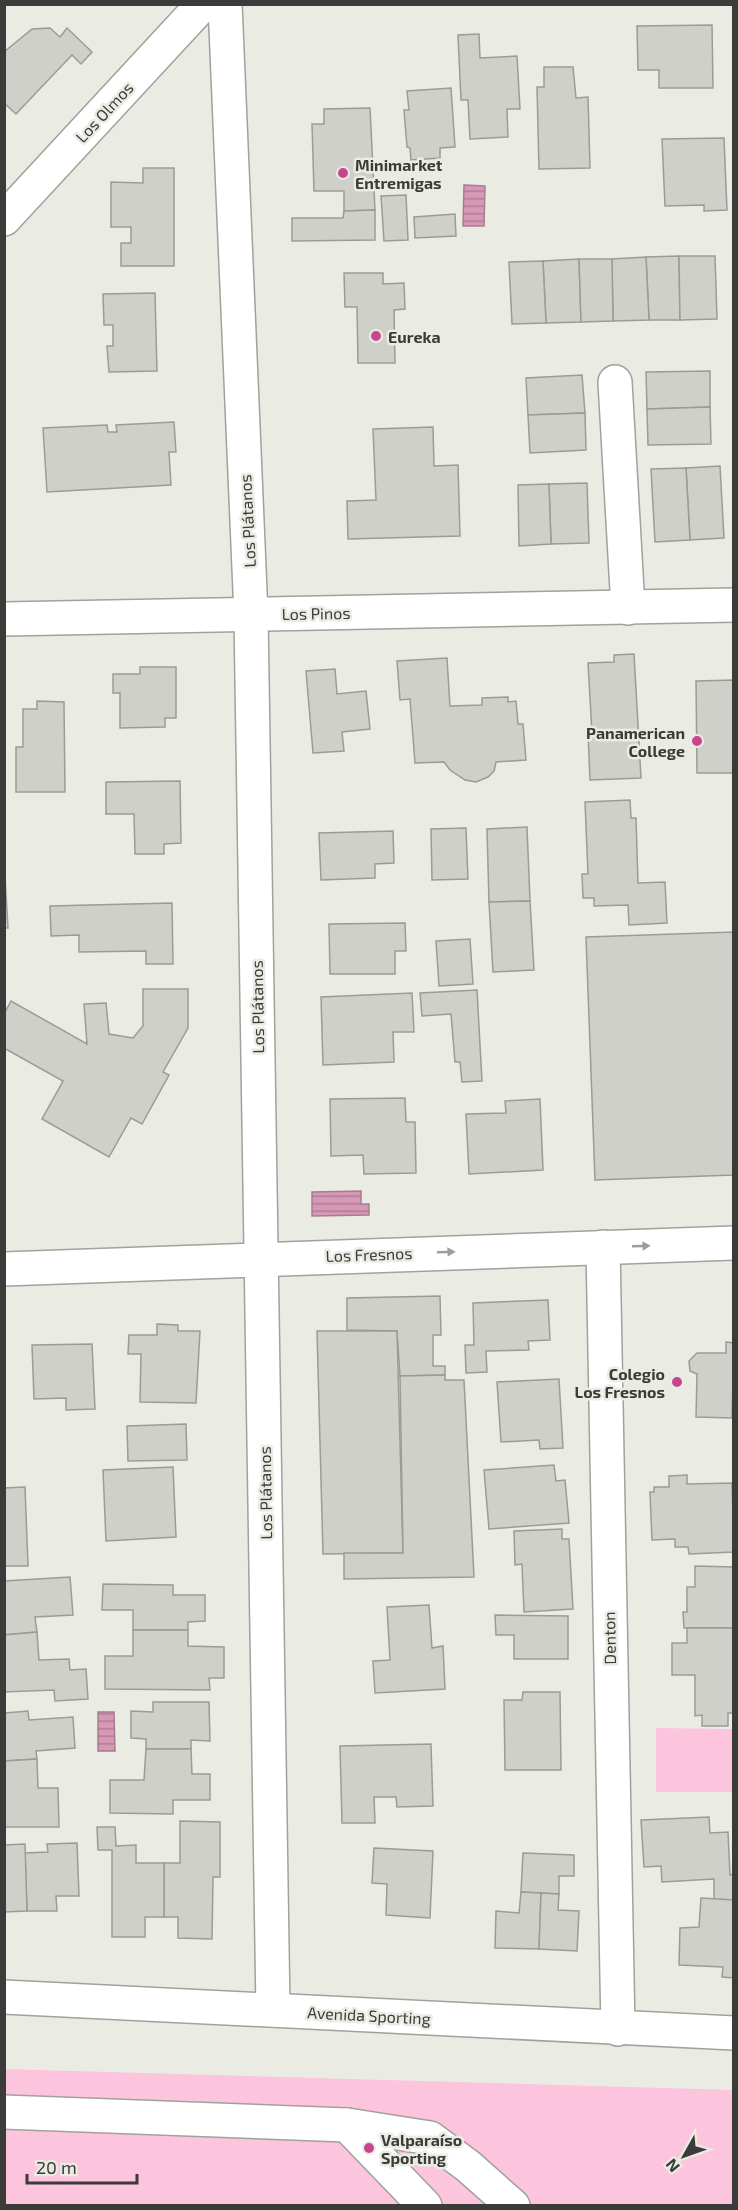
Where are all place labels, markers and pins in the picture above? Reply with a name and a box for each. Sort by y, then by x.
place label: Minimarket Entremigas [355,155,443,192]
marker: Minimarket Entremigas [336,166,350,180]
place label: Eureka [388,327,441,346]
marker: Eureka [369,329,383,343]
place label: Panamerican College [586,723,685,760]
marker: Panamerican College [690,734,704,748]
place label: Colegio Los Fresnos [575,1364,665,1401]
marker: Colegio Los Fresnos [670,1375,684,1389]
place label: Valparaíso Sporting [381,2130,462,2167]
marker: Valparaíso Sporting [362,2141,376,2155]

